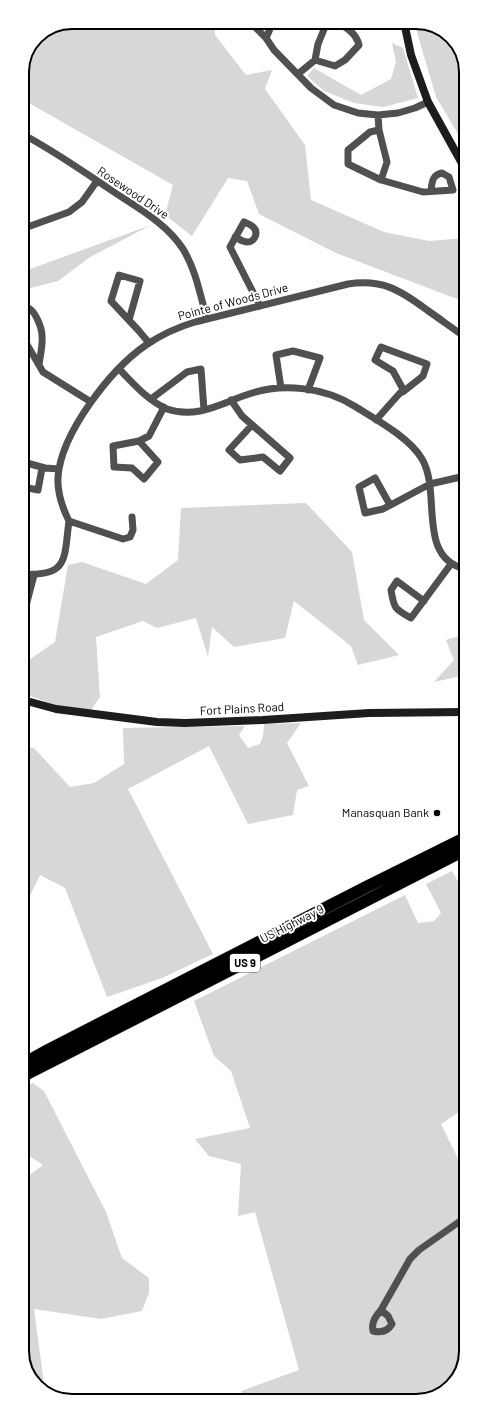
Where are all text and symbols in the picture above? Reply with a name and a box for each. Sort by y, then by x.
street label: Rosewood Drive [95,163,172,221]
street label: Pointe of Woods Drive [176,280,289,322]
street label: Fort Plains Road [199,699,284,717]
place label: Manasquan Bank [342,805,429,819]
marker: Manasquan Bank [432,808,442,818]
street label: US Highway 9 [257,901,326,945]
road number: US 9 [230,954,260,972]

